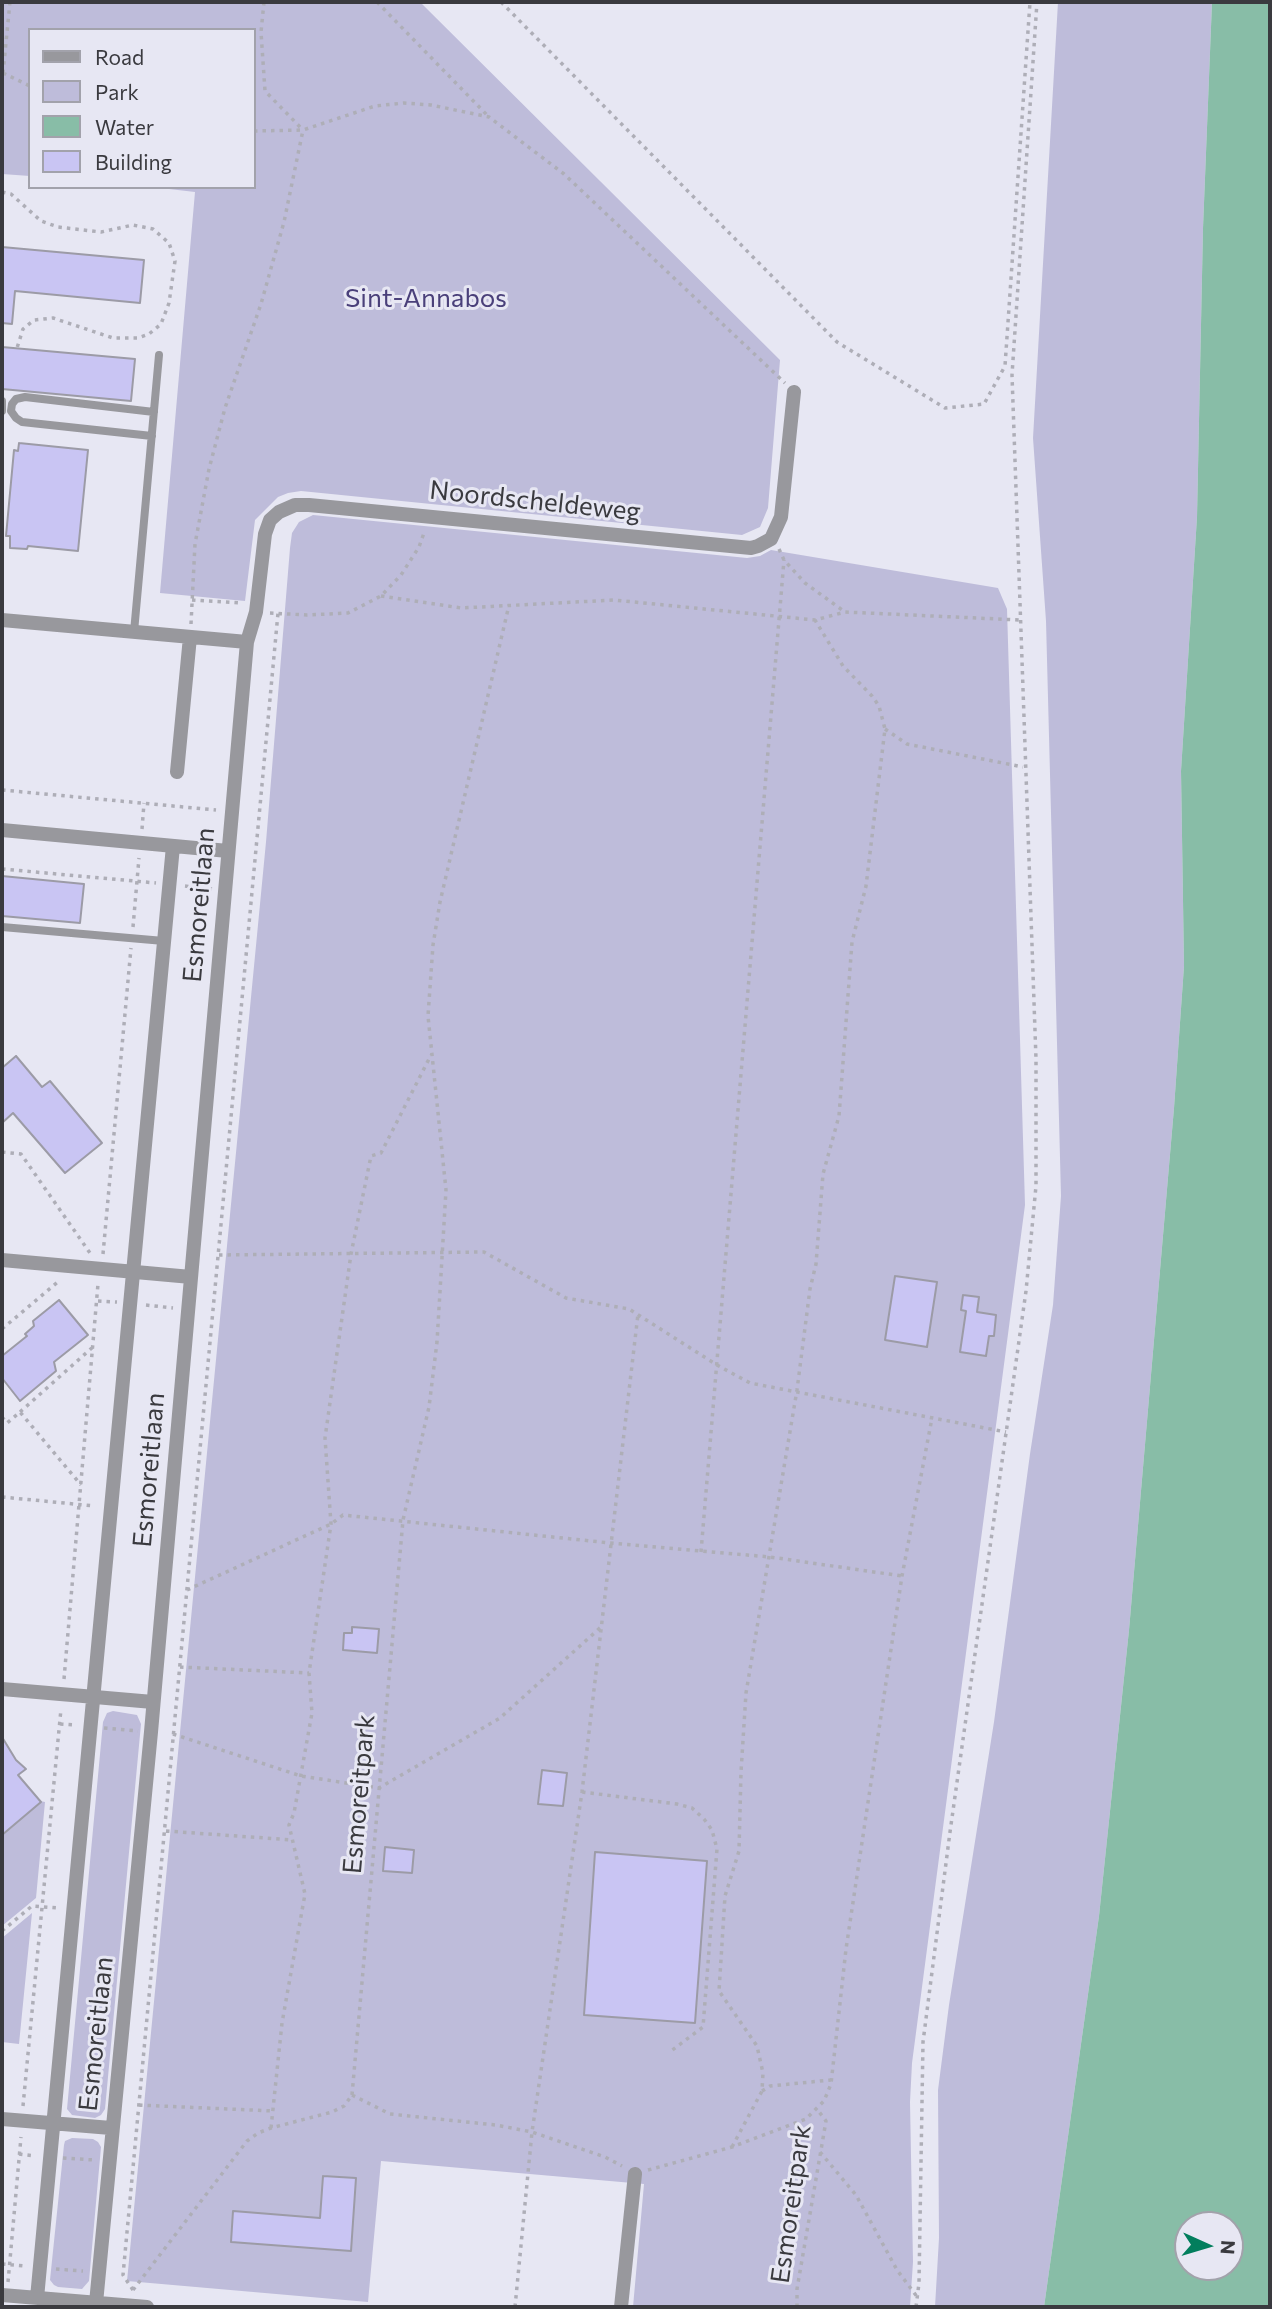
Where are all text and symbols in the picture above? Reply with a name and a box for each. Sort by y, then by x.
legend [28,28,256,189]
text: Road [95,44,144,69]
text: Park [95,79,139,104]
text: Water [95,114,154,139]
text: Building [95,149,172,174]
park label: Sint-Annabos [345,282,507,314]
street label: Noordscheldeweg [428,474,642,528]
street label: Esmoreitlaan [177,826,221,984]
street label: Esmoreitlaan [127,1391,171,1549]
street label: Esmoreitpark [336,1713,382,1875]
street label: Esmoreitlaan [72,1955,120,2113]
street label: Esmoreitpark [764,2123,818,2285]
north arrow [1174,2211,1244,2281]
text: N [1216,2239,1240,2255]

